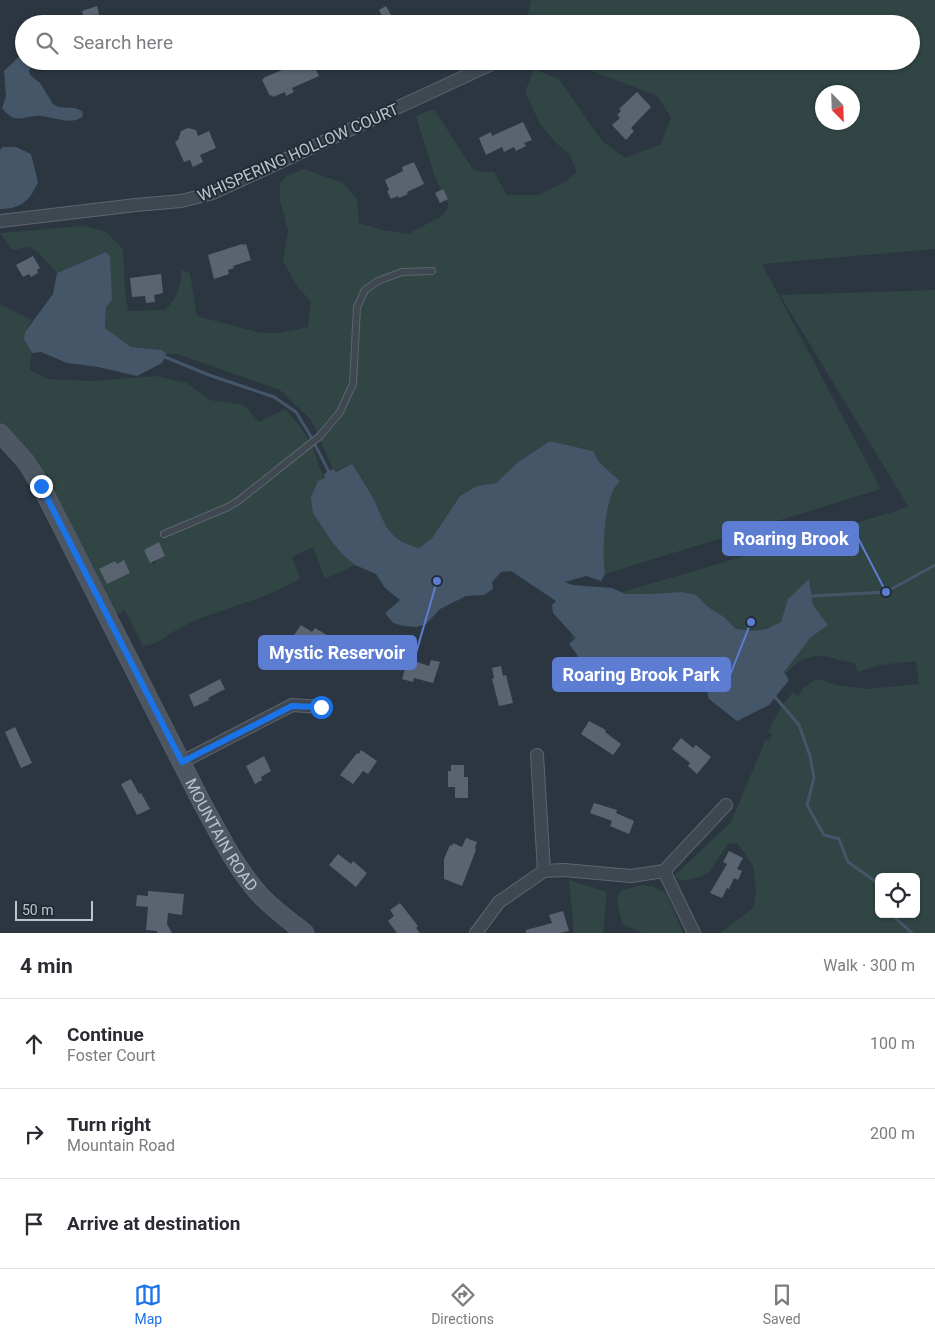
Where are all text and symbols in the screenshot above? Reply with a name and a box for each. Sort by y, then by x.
search box [15,15,920,70]
icon: search [33,29,61,57]
text: Search here [73,31,173,54]
north arrow [815,85,860,130]
street label: WHISPERING HOLLOW COURT [195,99,402,205]
route end [30,475,53,498]
callout: Roaring Brook [723,522,858,555]
text: Roaring Brook [733,528,849,549]
callout: Mystic Reservoir [259,636,416,669]
text: Mystic Reservoir [269,642,406,663]
callout: Roaring Brook Park [553,658,730,691]
text: Roaring Brook Park [562,664,720,685]
route start [310,696,333,719]
street label: MOUNTAIN ROAD [181,775,262,895]
map controls [875,873,920,918]
button: locate [875,873,920,918]
scale bar [15,898,92,921]
text: 50 m [22,902,54,918]
text: 4 min [20,954,73,978]
text: Walk · 300 m [823,956,915,975]
text: Continue [67,1023,144,1046]
icon: ahead [20,1030,48,1058]
text: 100 m [870,1034,915,1053]
text: Foster Court [67,1046,156,1065]
text: Turn right [67,1113,151,1136]
icon: right [20,1120,48,1148]
text: 200 m [870,1124,915,1143]
text: Mountain Road [67,1136,175,1155]
icon: arrive [20,1210,48,1238]
text: Arrive at destination [67,1212,240,1235]
tab: Map [134,1281,162,1327]
tab: Directions [431,1281,494,1327]
tab: Saved [763,1281,801,1327]

